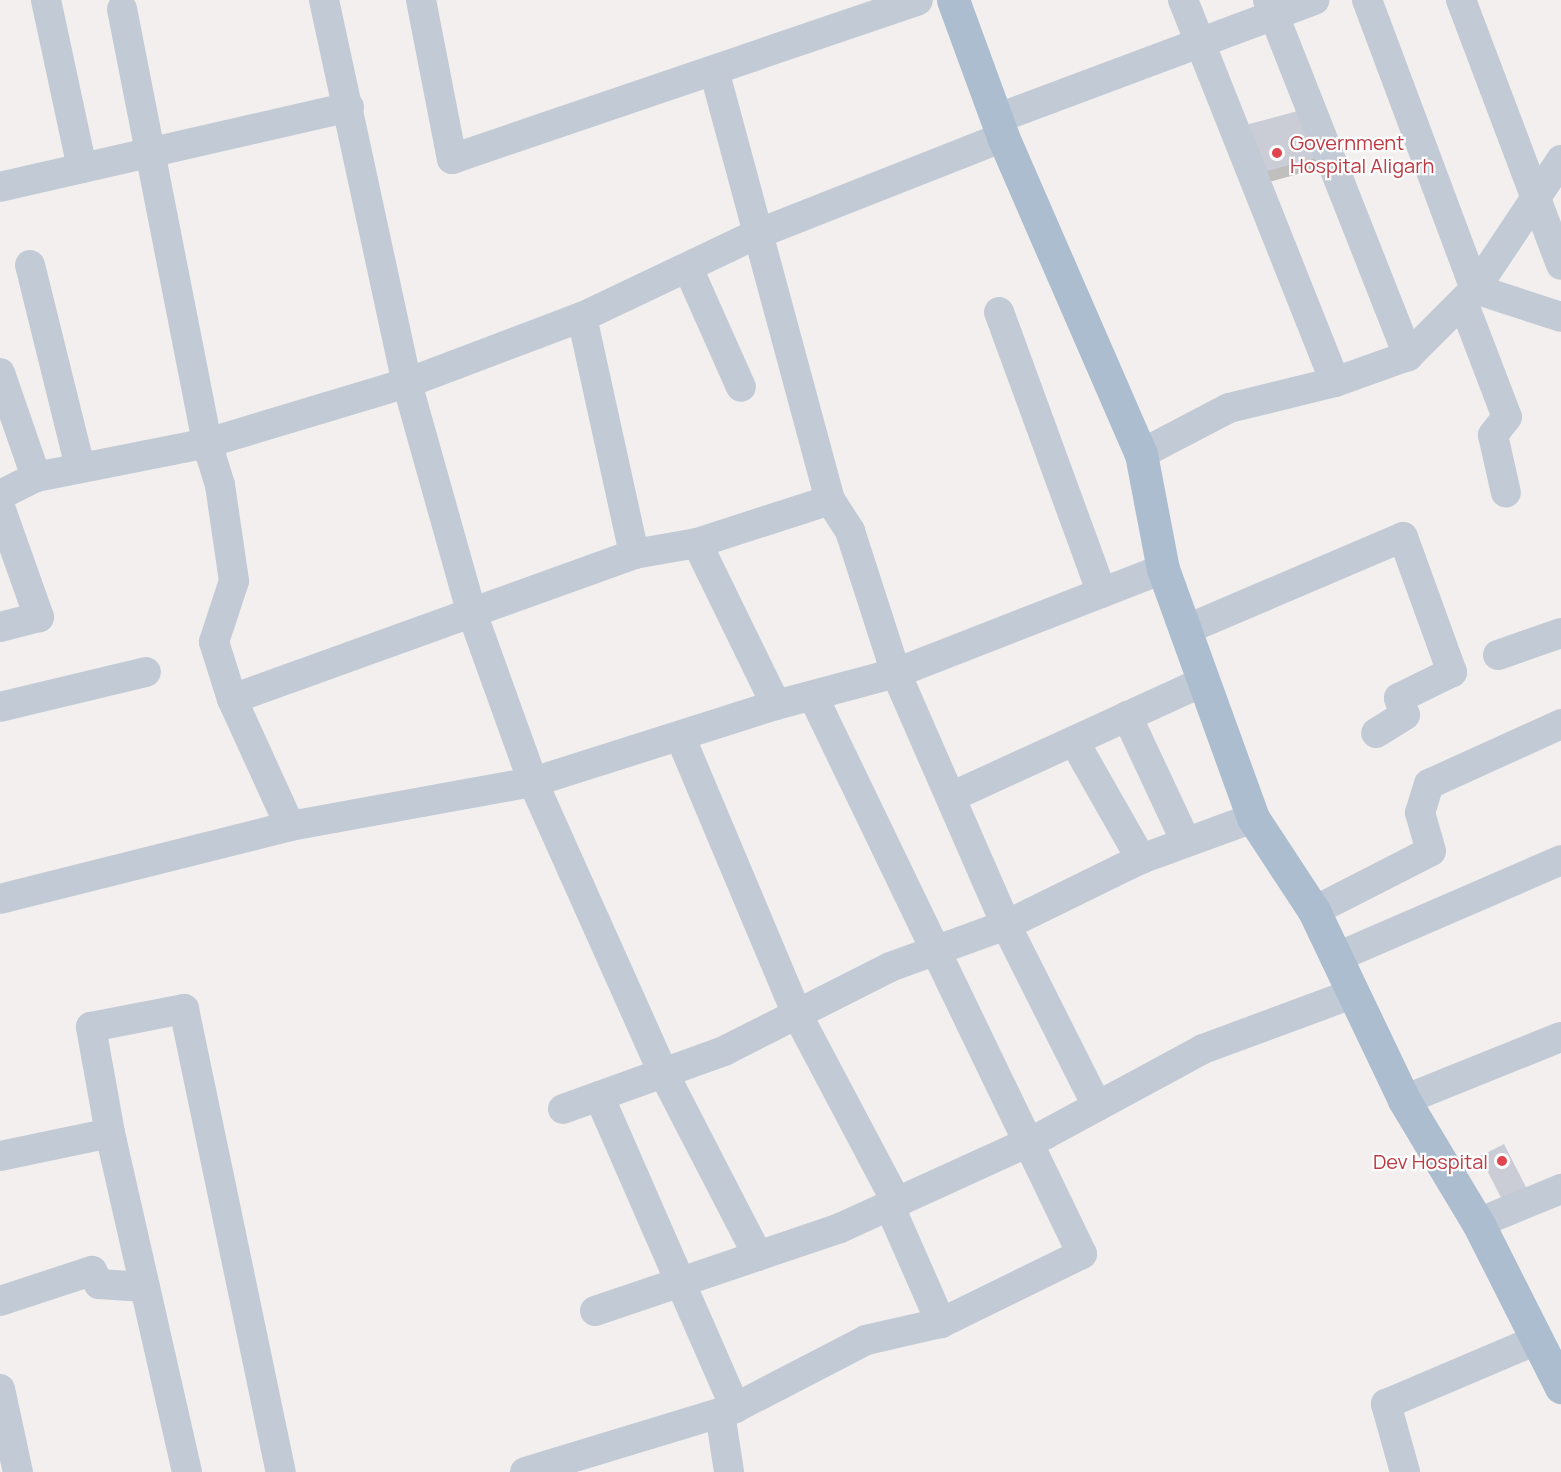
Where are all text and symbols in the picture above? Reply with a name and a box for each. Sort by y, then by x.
place label: Government Hospital Aligarh [1290,130,1434,177]
marker: Government Hospital Aligarh [1268,144,1286,162]
place label: Dev Hospital [1373,1149,1488,1173]
marker: Dev Hospital [1493,1152,1511,1170]

